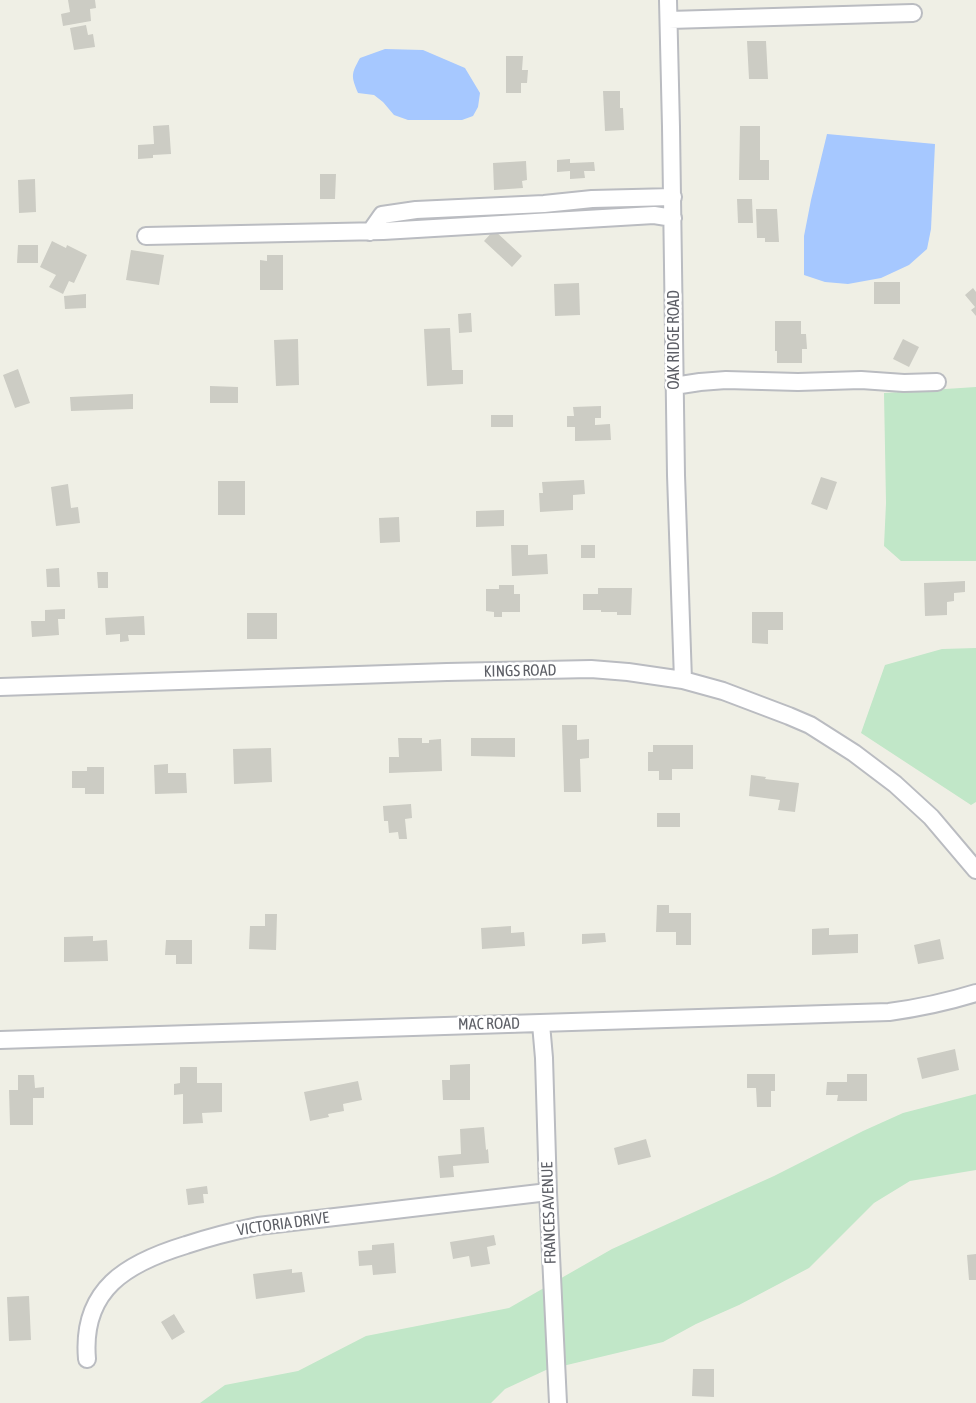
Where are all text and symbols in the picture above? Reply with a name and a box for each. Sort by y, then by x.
street label: OAK RIDGE ROAD [664,290,684,390]
street label: KINGS ROAD [483,661,557,681]
street label: MAC ROAD [458,1014,520,1034]
street label: FRANCES AVENUE [538,1161,560,1265]
street label: VICTORIA DRIVE [236,1208,330,1240]

